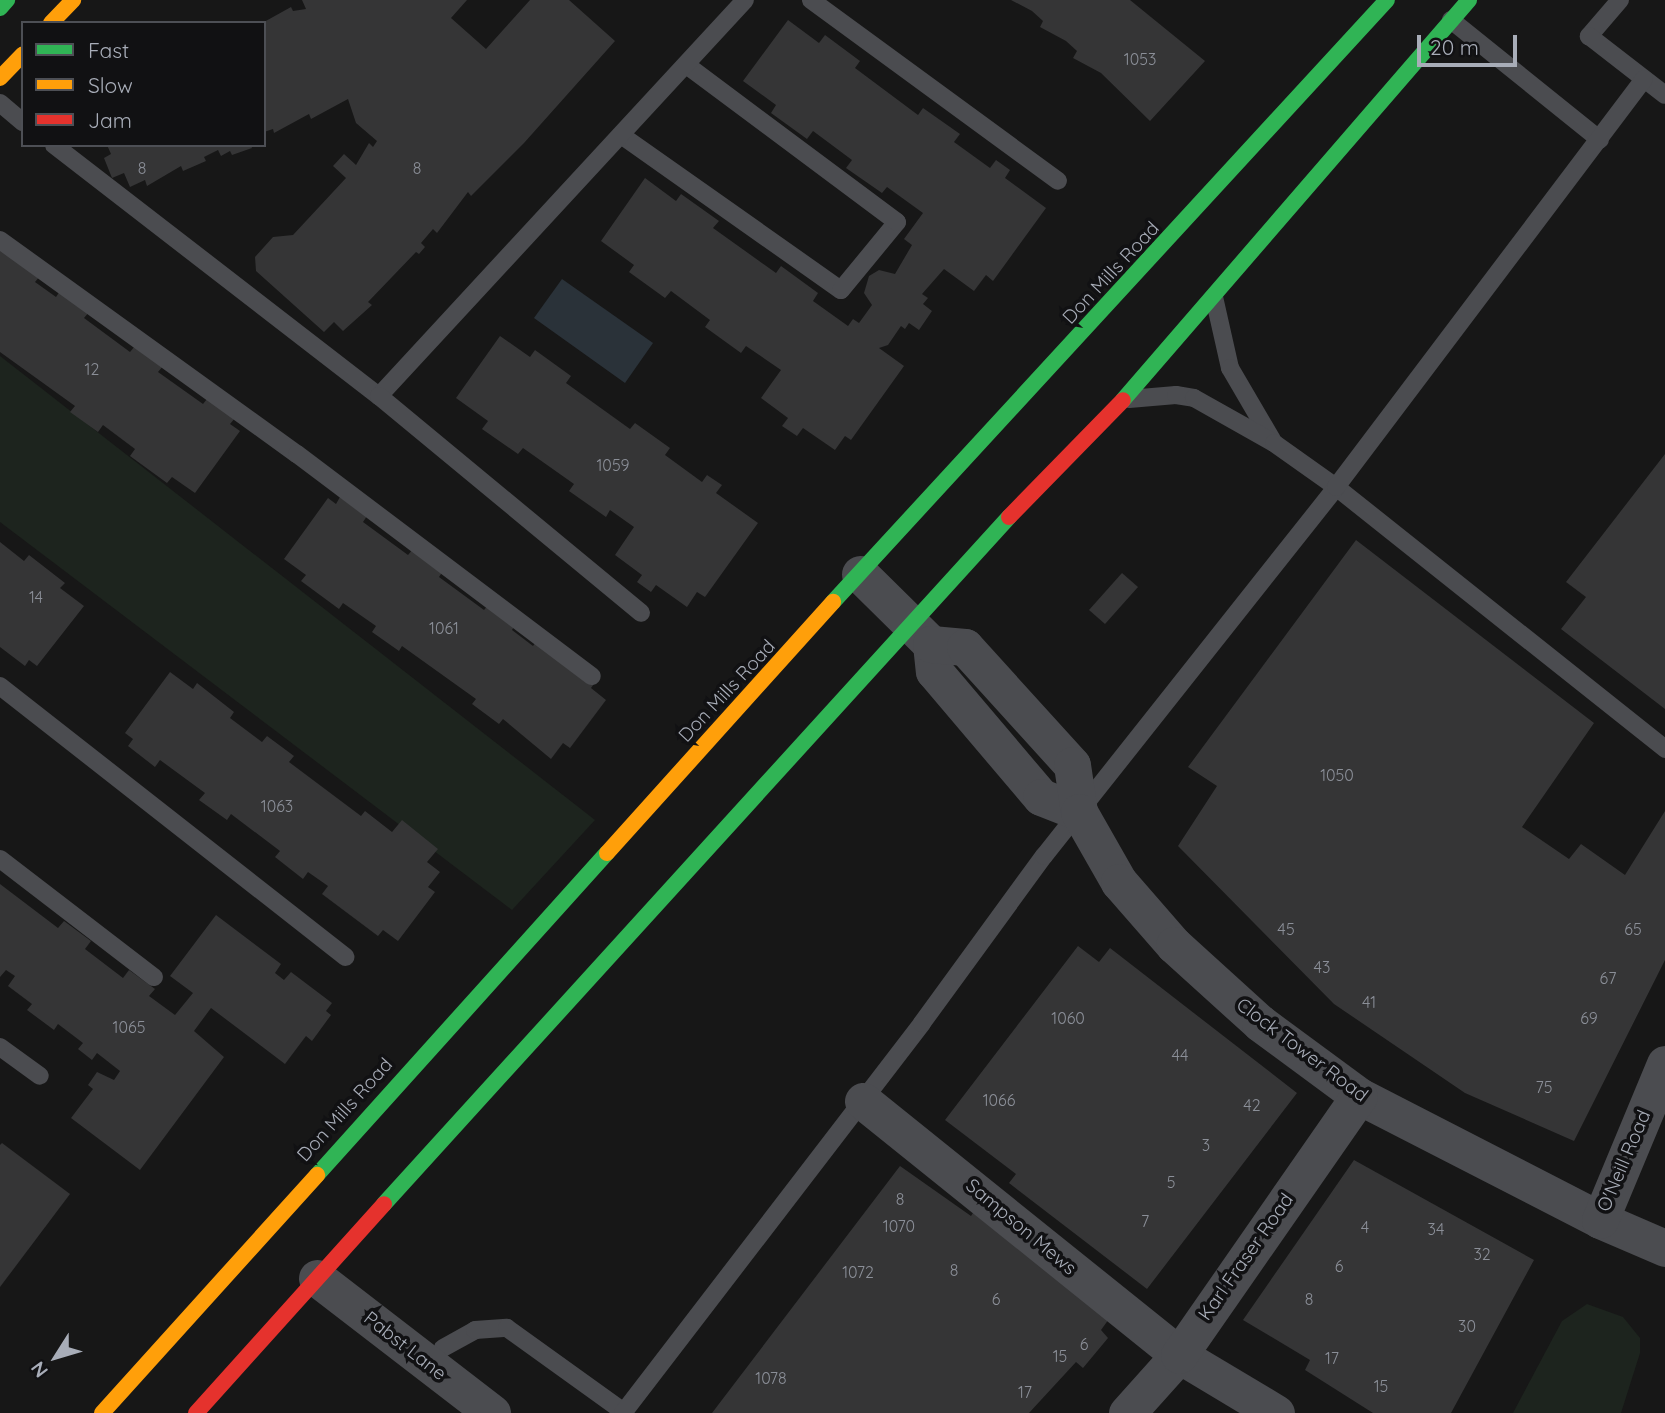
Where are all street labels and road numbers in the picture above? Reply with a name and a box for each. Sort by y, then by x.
street label: Don Mills Road [1058,217,1164,329]
street label: Don Mills Road [674,635,780,747]
street label: Clock Tower Road [1232,993,1372,1107]
street label: Don Mills Road [293,1054,397,1166]
street label: O'Neill Road [1592,1107,1656,1215]
street label: Sampson Mews [961,1174,1081,1280]
street label: Karl Fraser Road [1194,1189,1298,1325]
street label: Pabst Lane [359,1307,451,1385]

